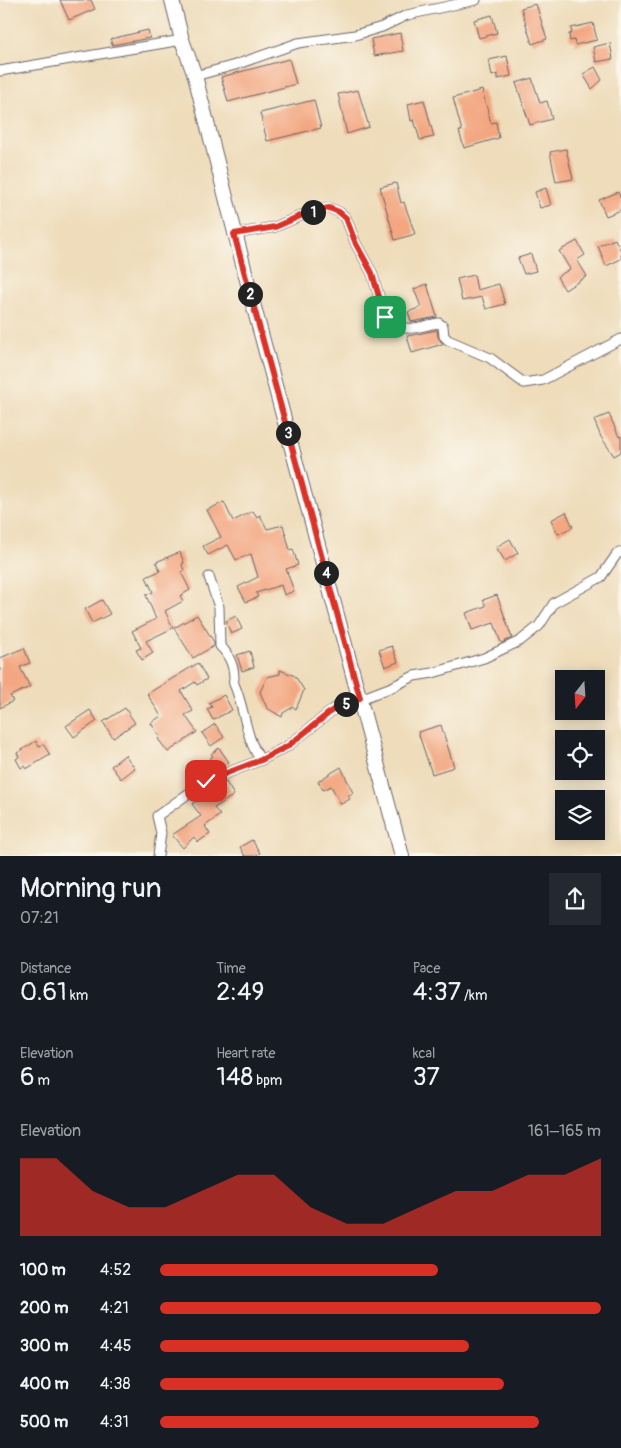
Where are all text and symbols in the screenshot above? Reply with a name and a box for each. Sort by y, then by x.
pin: 1 [300,200,326,224]
text: 1 [311,204,316,221]
pin: 2 [238,282,262,306]
text: 2 [247,286,254,303]
pin [364,296,406,338]
icon: arrive [371,303,399,331]
pin: 3 [276,420,300,446]
text: 3 [285,425,292,442]
pin: 4 [314,560,338,586]
text: 4 [322,565,331,582]
north arrow [555,670,605,720]
map controls [555,670,605,840]
pin: 5 [334,692,358,716]
text: 5 [343,696,350,713]
button: locate [555,730,605,780]
pin [185,760,227,802]
icon: check [192,767,220,795]
button: layers [555,790,605,840]
text: Morning run [20,871,162,906]
button: share [549,873,601,925]
text: 07:21 [20,908,59,928]
text: Distance [20,960,71,977]
text: Time [216,960,246,977]
text: Pace [413,960,440,977]
text: 0.61 [20,977,67,1008]
text: 2:49 [216,977,264,1008]
text: 4:37 [413,977,461,1008]
text: km [67,987,88,1004]
text: /km [461,987,487,1004]
text: Elevation [20,1045,73,1062]
text: Heart rate [216,1045,275,1062]
text: kcal [413,1045,435,1062]
text: 6 [20,1062,35,1093]
text: 148 [216,1062,253,1093]
text: 37 [413,1062,440,1093]
text: m [35,1072,50,1089]
text: bpm [253,1072,282,1089]
text: Elevation [20,1121,81,1141]
text: 161–165 m [528,1121,601,1141]
text: 100 m [20,1260,66,1280]
text: 4:52 [100,1260,131,1280]
text: 200 m [20,1298,68,1318]
text: 4:21 [100,1298,129,1318]
text: 300 m [20,1336,68,1356]
text: 4:45 [100,1336,132,1356]
text: 400 m [20,1374,69,1394]
text: 4:38 [100,1374,131,1394]
text: 500 m [20,1412,68,1432]
text: 4:31 [100,1412,129,1432]

